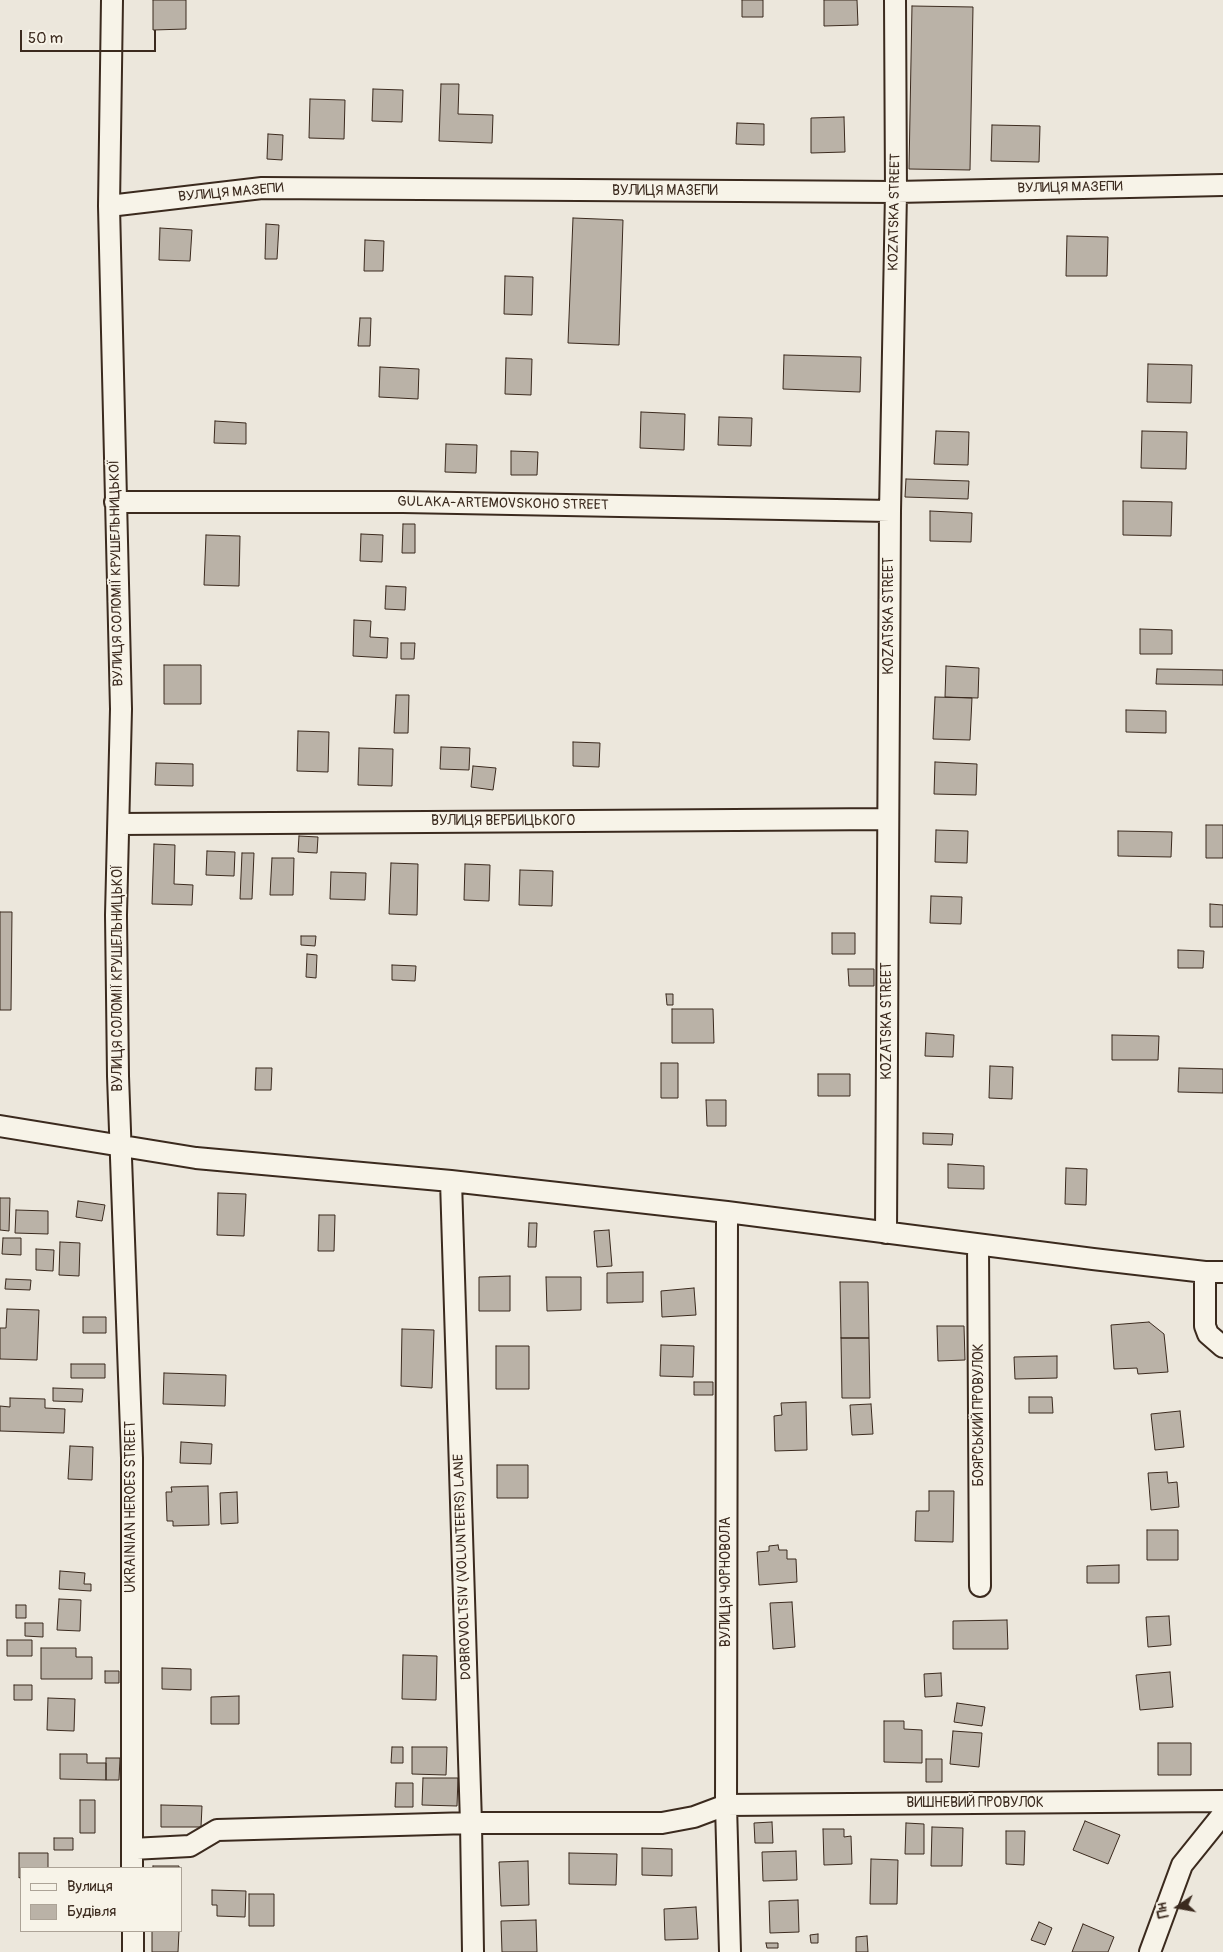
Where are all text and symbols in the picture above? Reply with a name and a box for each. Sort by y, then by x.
scale bar [22,20,159,52]
text: 50 m [28,29,63,48]
street label: KOZATSKA STREET [886,153,904,271]
street label: ВУЛИЦЯ МАЗЕПИ [1017,179,1123,197]
street label: ВУЛИЦЯ МАЗЕПИ [178,180,284,206]
street label: ВУЛИЦЯ МАЗЕПИ [612,183,718,199]
street label: ВУЛИЦЯ СОЛОМІЇ КРУШЕЛЬНИЦЬКОЇ [107,459,127,687]
street label: GULAKA-ARTEMOVSKOHO STREET [397,494,609,514]
street label: KOZATSKA STREET [881,557,897,675]
street label: ВУЛИЦЯ ВЕРБИЦЬКОГО [431,813,575,829]
street label: ВУЛИЦЯ СОЛОМІЇ КРУШЕЛЬНИЦЬКОЇ [110,864,126,1092]
street label: KOZATSKA STREET [879,962,895,1080]
street label: БОЯРСЬКИЙ ПРОВУЛОК [971,1343,987,1487]
street label: UKRAINIAN HEROES STREET [123,1421,139,1593]
street label: DOBROVOLTSIV (VOLUNTEERS) LANE [451,1453,475,1681]
street label: ВУЛИЦЯ ЧОРНОВОЛА [718,1517,734,1647]
street label: ВИШНЕВИЙ ПРОВУЛОК [906,1795,1044,1811]
legend [20,1867,182,1932]
text: Вулиця [67,1877,113,1896]
north arrow [1153,1882,1203,1932]
text: Пн [1153,1901,1173,1920]
text: Будівля [67,1902,116,1921]

